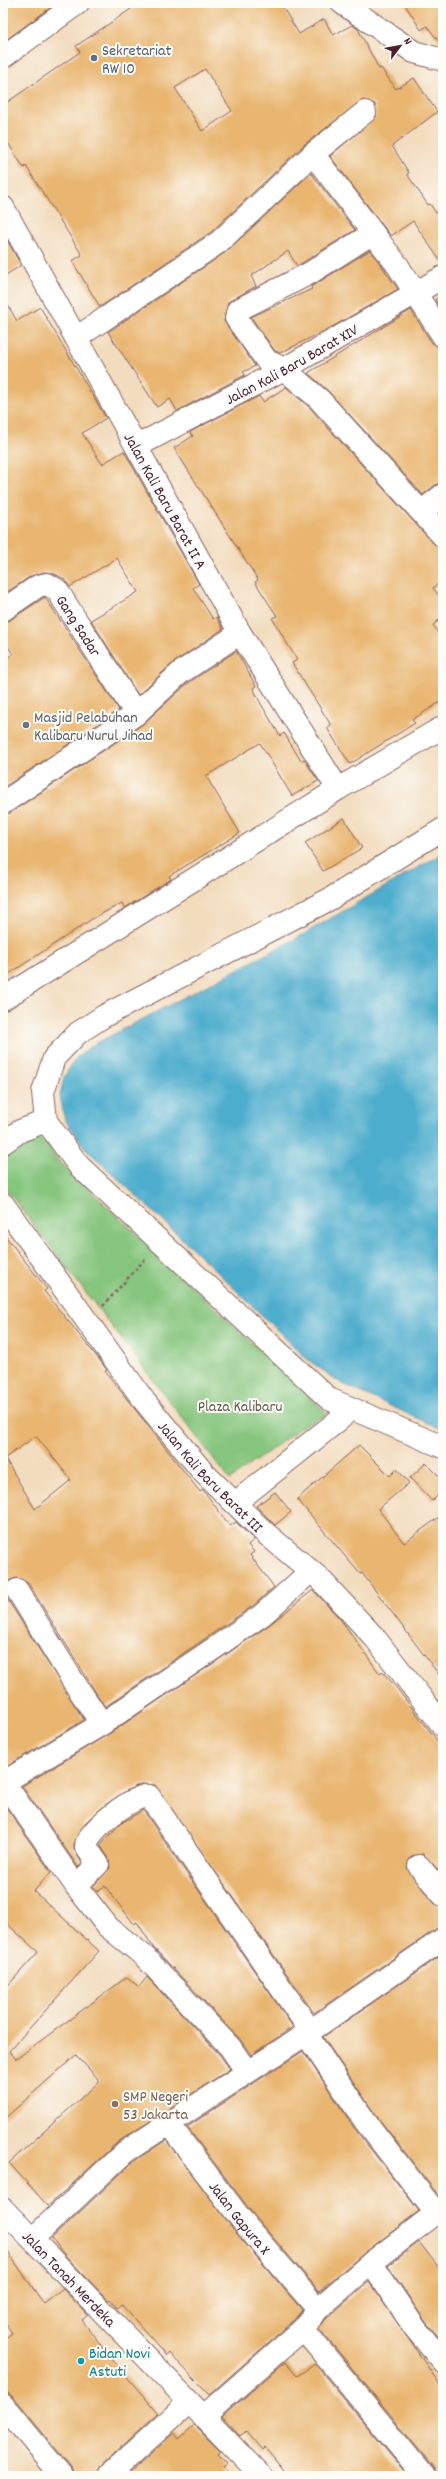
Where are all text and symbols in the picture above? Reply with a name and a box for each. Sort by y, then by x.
north arrow [380,26,420,66]
text: N [399,35,415,49]
place label: Sekretariat RW 10 [102,40,171,81]
marker: Sekretariat RW 10 [89,53,99,63]
street label: Jalan Kali Baru Barat XIV [222,319,364,412]
street label: Jalan Kali Baru Barat II A [117,429,212,575]
street label: Gang Sadar [49,591,106,662]
place label: Masjid Pelabuhan Kalibaru Nurul Jihad [34,707,153,748]
marker: Masjid Pelabuhan Kalibaru Nurul Jihad [21,720,31,730]
park label: Plaza Kalibaru [198,1396,282,1419]
street label: Jalan Kali Baru Barat III [151,1417,267,1539]
place label: SMP Negeri 53 Jakarta [123,2086,188,2127]
marker: SMP Negeri 53 Jakarta [110,2099,120,2109]
street label: Jalan Gapura X [202,2177,275,2261]
street label: Jalan Tanah Merdeka [16,2226,121,2334]
place label: Bidan Novi Astuti [89,2343,150,2384]
marker: Bidan Novi Astuti [76,2356,86,2366]

